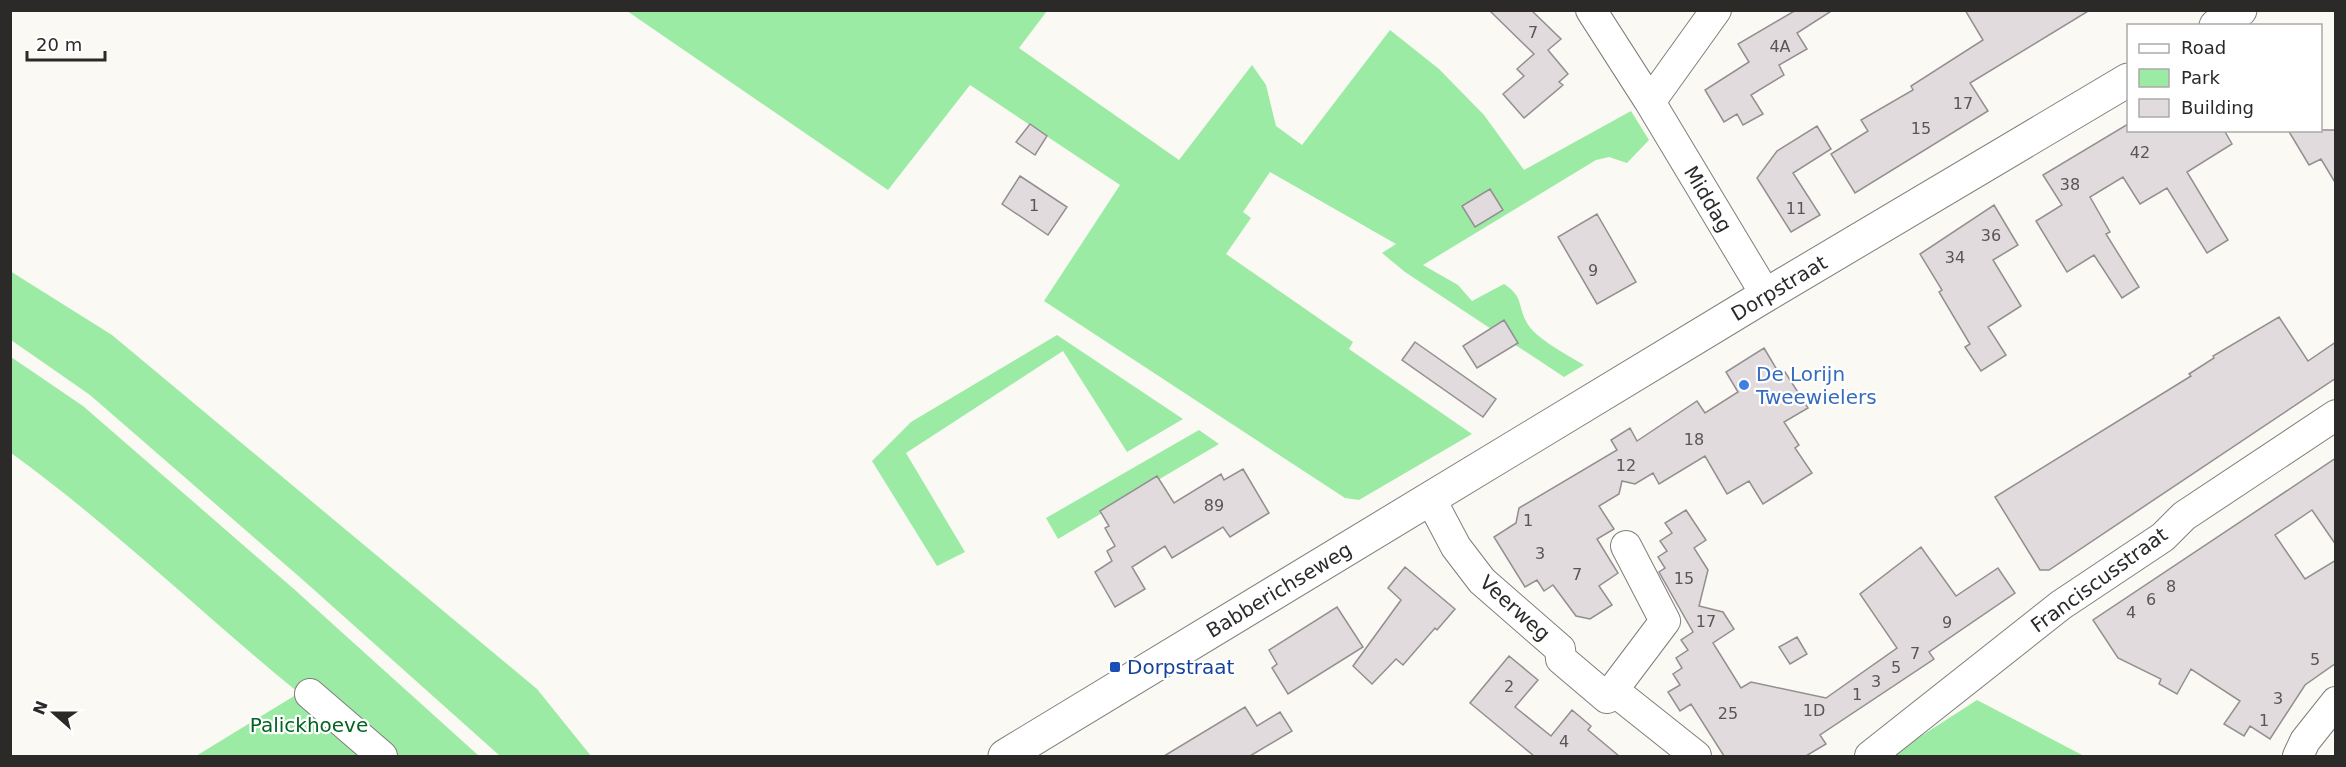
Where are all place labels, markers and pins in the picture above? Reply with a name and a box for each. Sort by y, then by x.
place label: De Lorijn Tweewielers [1755,362,1877,409]
marker: De Lorijn Tweewielers [1737,378,1751,392]
place label: Dorpstraat [1127,655,1235,679]
marker: Dorpstraat [1108,660,1122,674]

